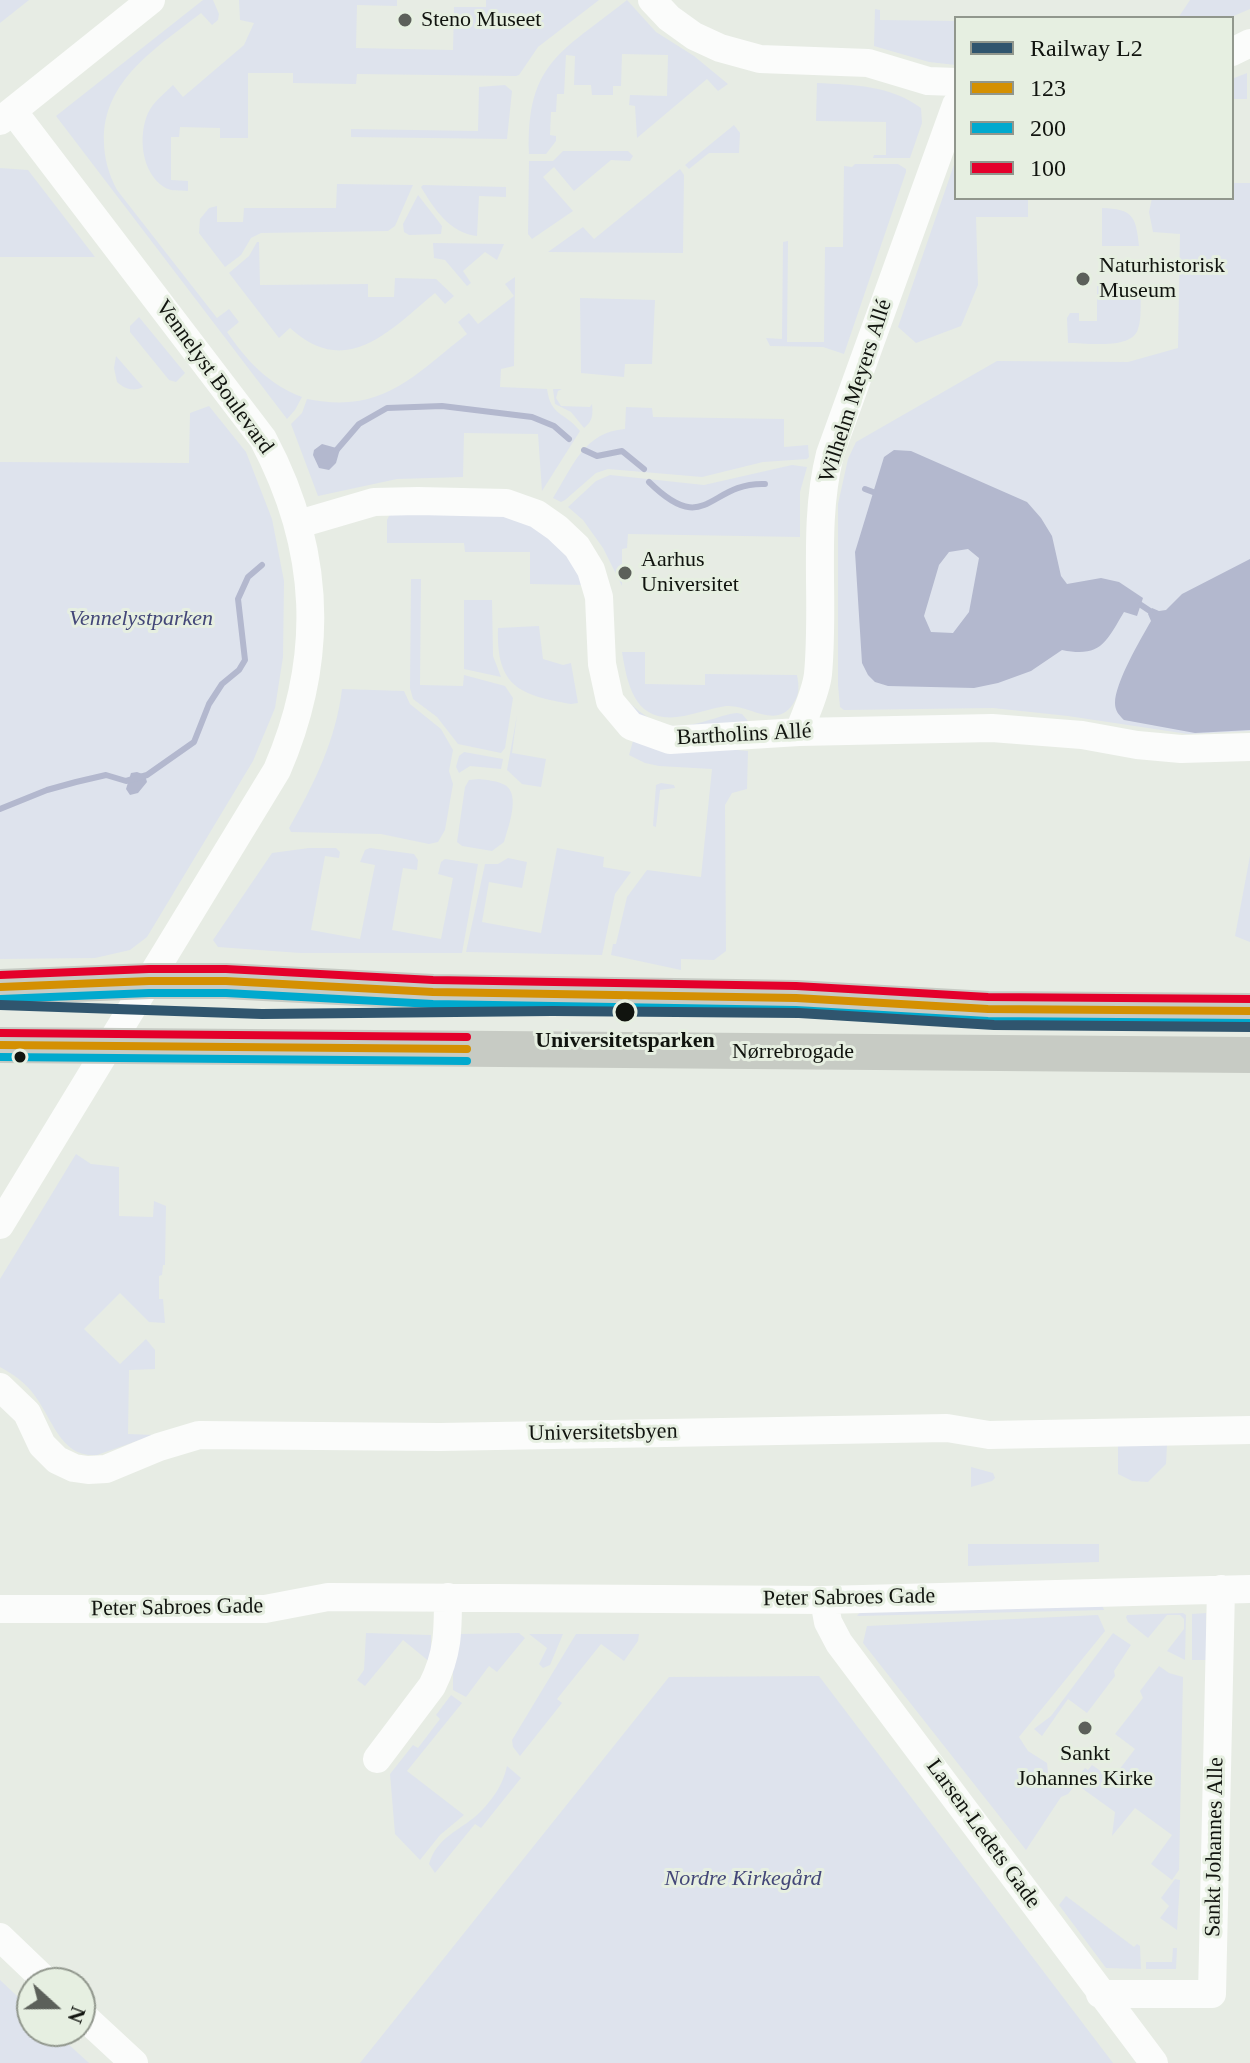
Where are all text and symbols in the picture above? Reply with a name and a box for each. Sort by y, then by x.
place label: Steno Museet [421,7,541,33]
marker: Steno Museet [396,11,414,29]
legend [954,16,1234,200]
text: Railway L2 [1030,35,1143,61]
text: 123 [1030,75,1066,101]
text: 200 [1030,115,1066,141]
text: 100 [1030,155,1066,181]
place label: Naturhistorisk Museum [1099,253,1225,304]
marker: Naturhistorisk Museum [1074,270,1092,288]
street label: Vennelyst Boulevard [149,295,279,459]
street label: Wilhelm Meyers Allé [814,296,898,486]
place label: Aarhus Universitet [641,547,739,598]
marker: Aarhus Universitet [616,564,634,582]
park label: Vennelystparken [69,606,213,632]
street label: Bartholins Allé [676,718,812,752]
marker: Universitetsparken [613,1000,637,1024]
place label: Universitetsparken [535,1028,715,1054]
street label: Nørrebrogade [732,1039,854,1065]
unlabelled marker [12,1049,28,1065]
street label: Universitetsbyen [528,1419,678,1447]
street label: Peter Sabroes Gade [763,1583,935,1613]
street label: Peter Sabroes Gade [91,1593,263,1623]
marker: Sankt Johannes Kirke [1076,1719,1094,1737]
place label: Sankt Johannes Kirke [1017,1741,1153,1792]
street label: Larsen-Ledets Gade [920,1754,1046,1914]
street label: Sankt Johannes Alle [1200,1757,1230,1937]
park label: Nordre Kirkegård [664,1866,822,1892]
north arrow [16,1967,96,2047]
text: N [62,2003,92,2027]

